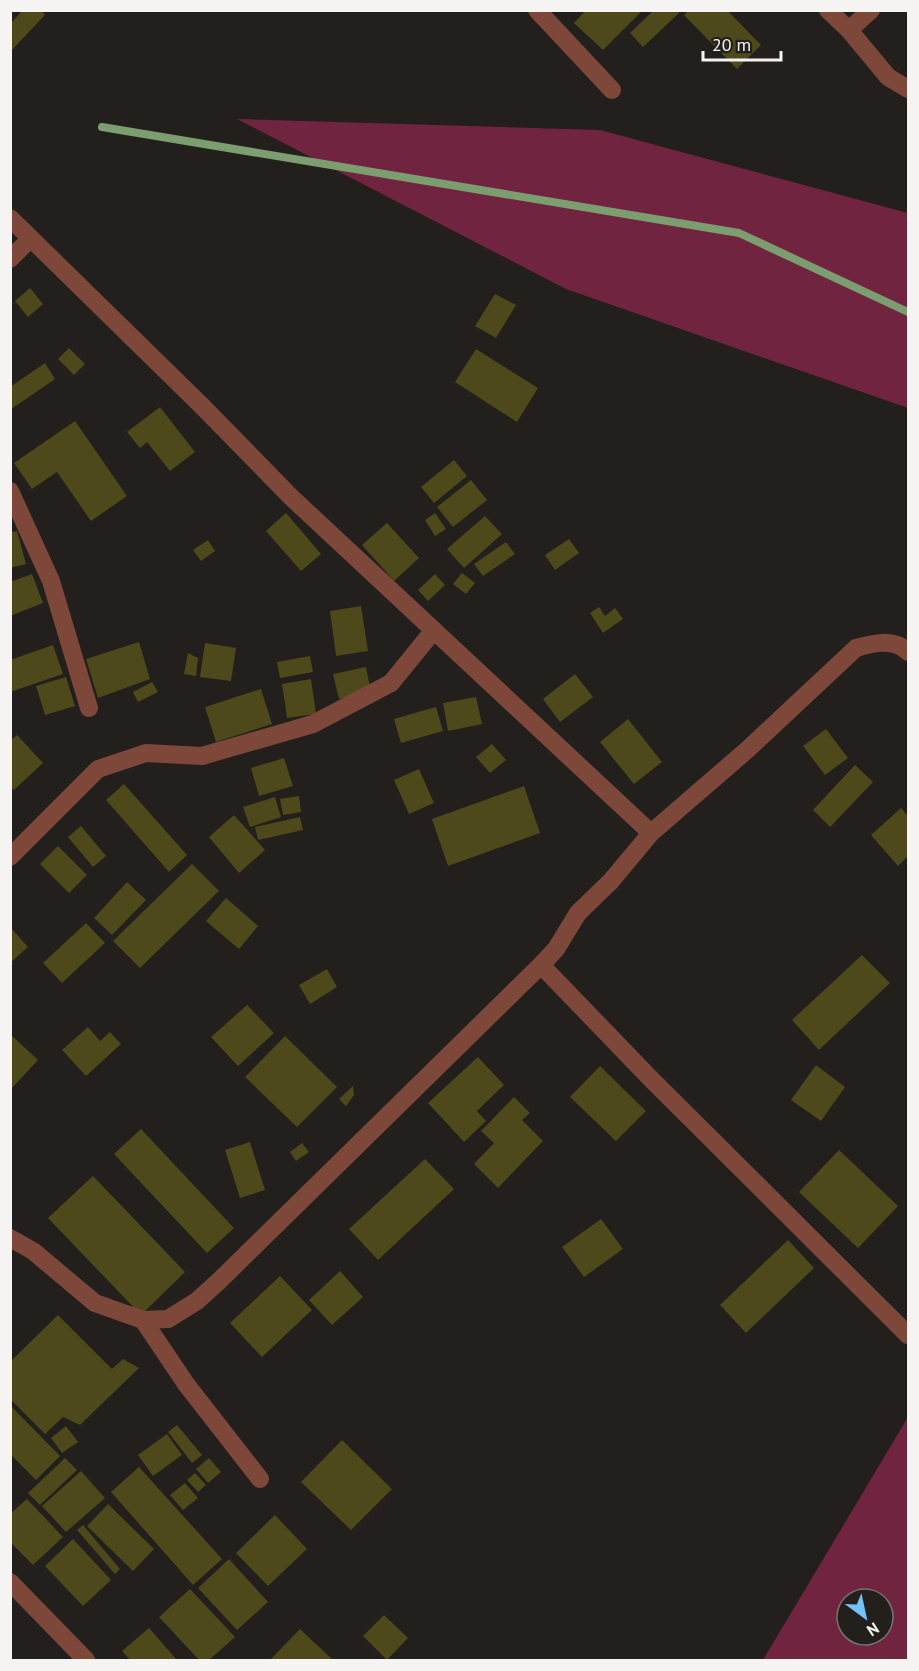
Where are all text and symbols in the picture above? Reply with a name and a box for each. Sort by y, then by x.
scale bar [703,24,781,62]
text: 20 m [712,33,751,56]
north arrow [835,1587,895,1647]
text: N [863,1618,883,1641]

